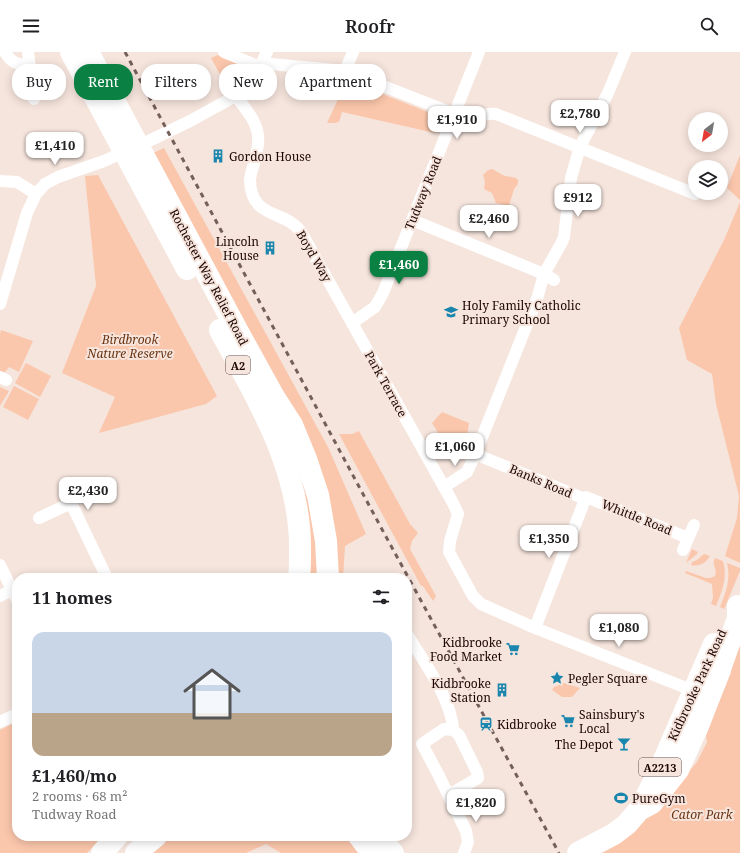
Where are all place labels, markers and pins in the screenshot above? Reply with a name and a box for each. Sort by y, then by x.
pin: £2,780 [547,100,613,134]
pin: £1,910 [424,106,490,140]
pin: £1,410 [22,132,88,166]
building icon: Gordon House [210,148,226,164]
place label: Gordon House [229,148,311,165]
pin: £912 [554,184,602,218]
pin: £2,460 [456,205,522,239]
place label: Lincoln House [216,233,259,264]
building icon: Lincoln House [262,240,278,256]
pin: £1,460 [366,251,432,285]
place label: Holy Family Catholic Primary School [462,297,581,328]
school or university icon: Holy Family Catholic Primary School [443,304,459,320]
pin: £1,060 [422,433,488,467]
pin: £2,430 [55,477,121,511]
pin: £1,350 [516,525,582,559]
pin: £1,080 [586,614,652,648]
place label: Kidbrooke Food Market [430,634,502,665]
supermarket icon: Kidbrooke Food Market [505,641,521,657]
place icon: Pegler Square [549,670,565,686]
place label: Pegler Square [568,670,647,687]
place label: Kidbrooke Station [431,675,491,706]
building icon: Kidbrooke Station [494,682,510,698]
place label: Sainsbury's Local [579,706,645,737]
supermarket icon: Sainsbury's Local [560,713,576,729]
station icon: Kidbrooke [478,716,494,732]
place label: Kidbrooke [497,716,557,733]
place label: The Depot [555,736,613,753]
bar icon: The Depot [616,736,632,752]
pin: £1,820 [443,789,509,823]
sports icon: PureGym [613,790,629,806]
place label: PureGym [632,790,686,807]

